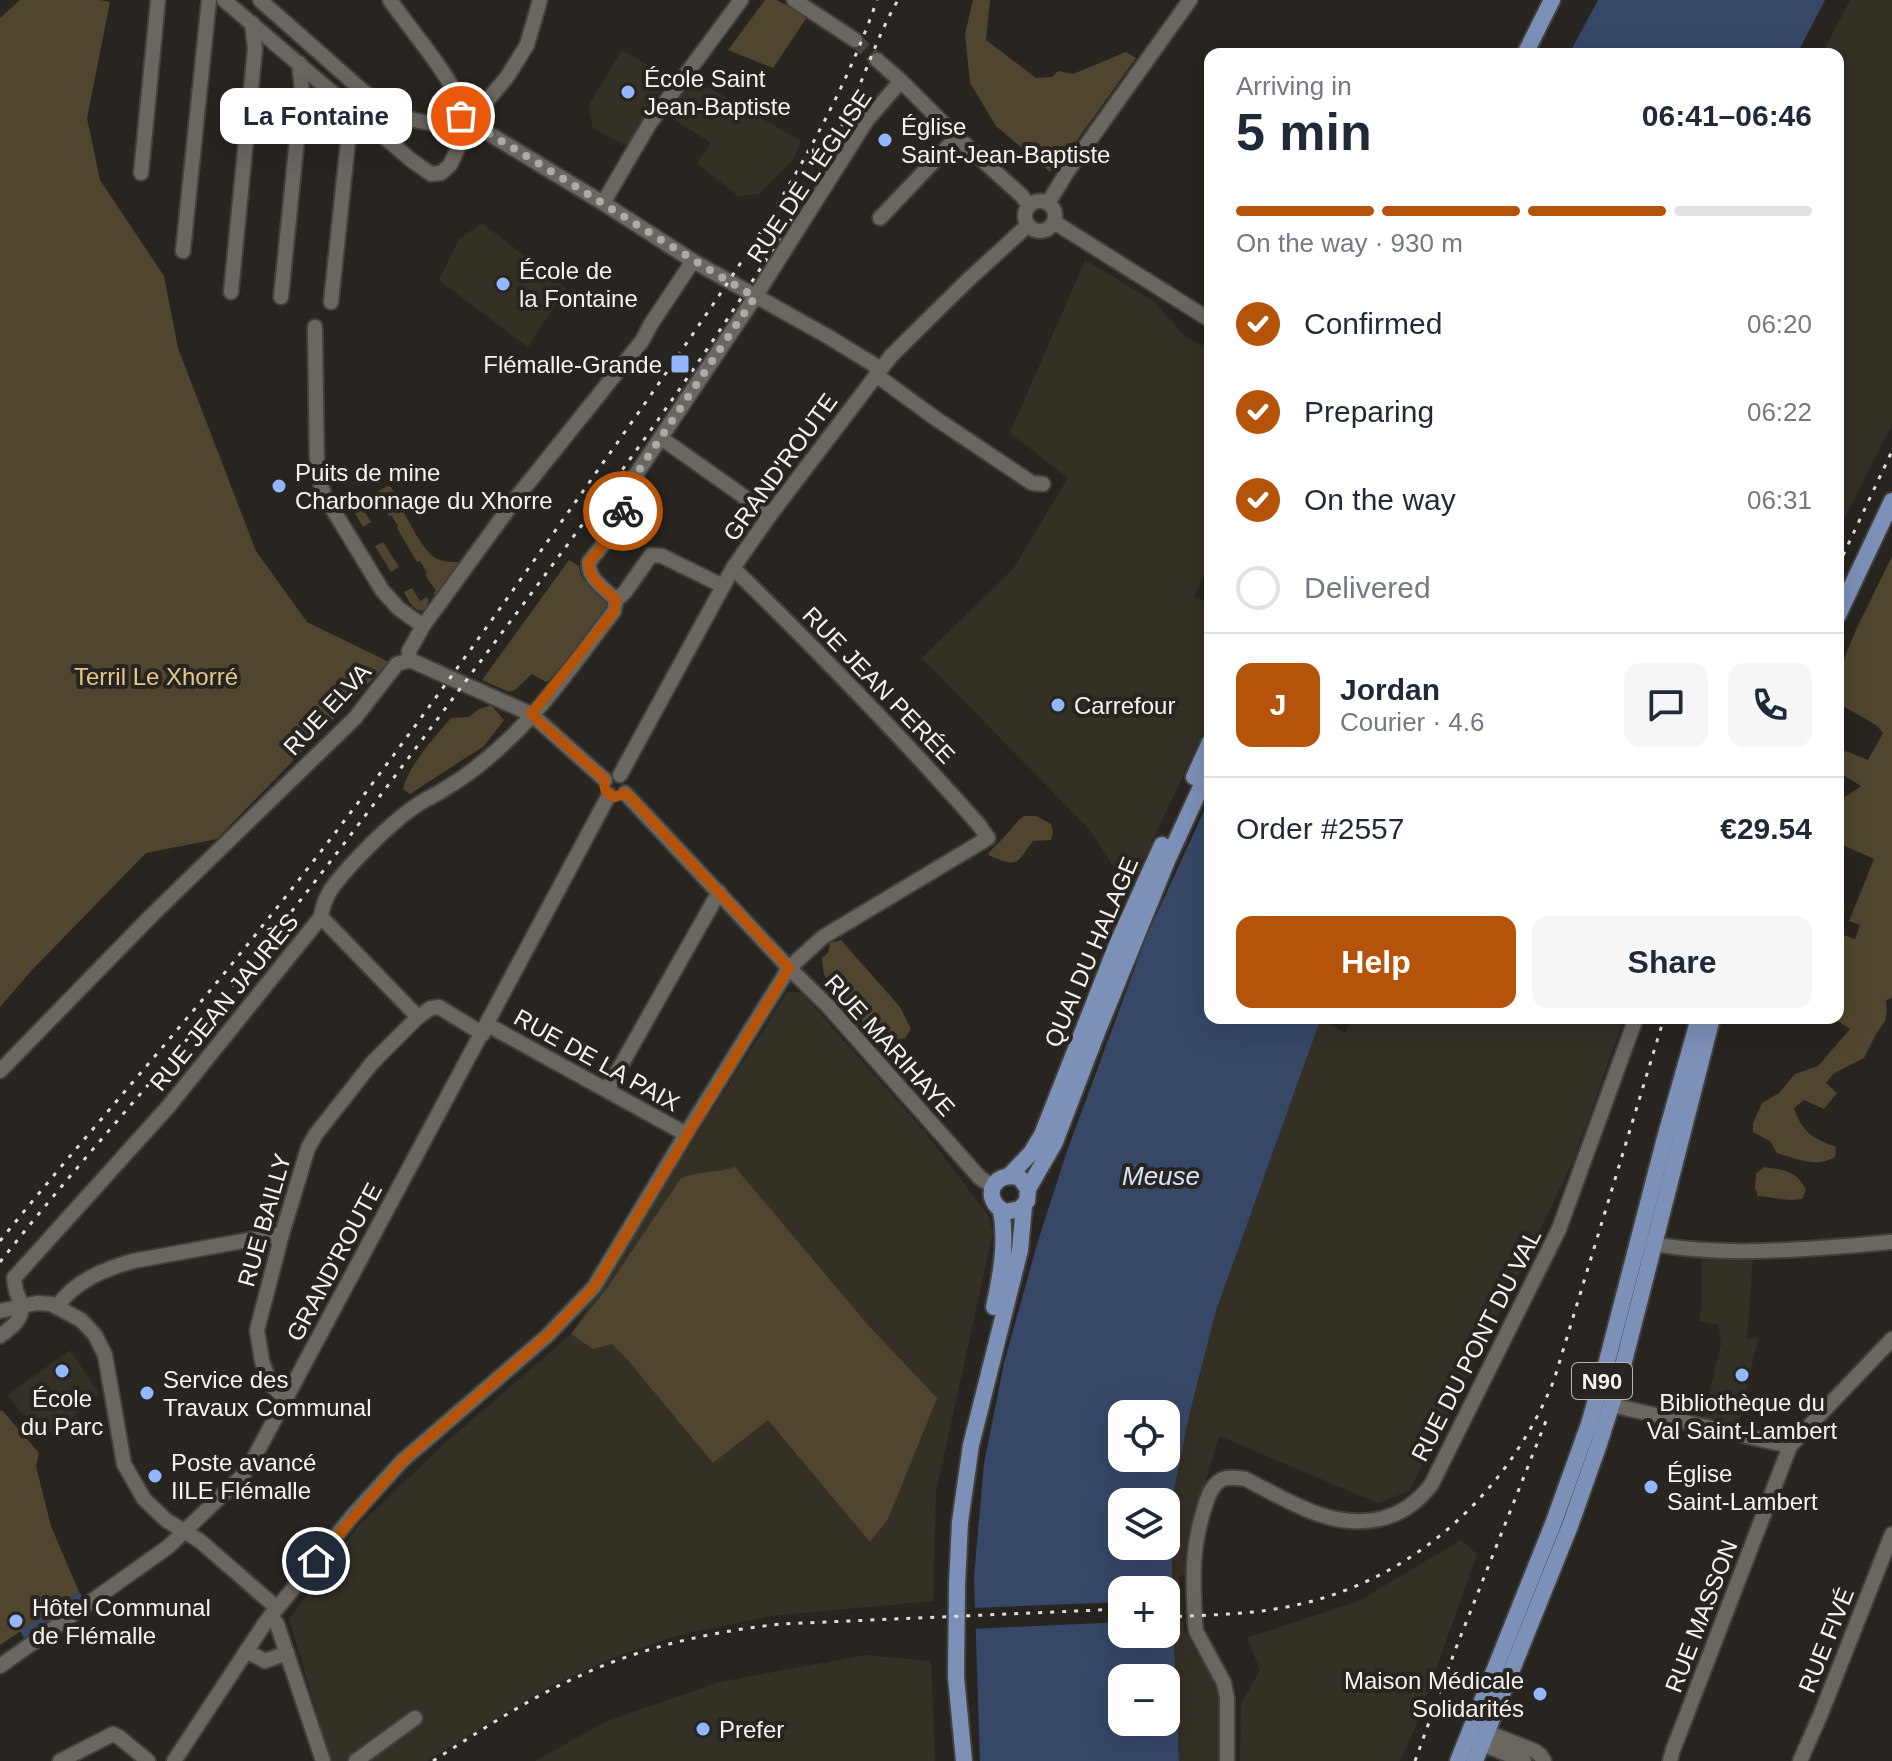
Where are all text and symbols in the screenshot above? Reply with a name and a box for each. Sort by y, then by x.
place label: École Saint Jean-Baptiste [644,65,791,120]
text: Arriving in [1236,71,1352,101]
pin [427,82,495,150]
marker: École Saint Jean-Baptiste [619,83,637,101]
street label: RUE DE L'ÉGLISE [741,85,877,267]
callout: La Fontaine [221,88,413,144]
icon: bag [439,94,483,138]
text: 06:41–06:46 [1642,99,1812,132]
text: La Fontaine [243,101,389,131]
text: 5 min [1236,103,1372,161]
place label: Église Saint-Jean-Baptiste [901,113,1110,168]
marker: Église Saint-Jean-Baptiste [876,131,894,149]
text: On the way · 930 m [1236,228,1463,258]
place label: École de la Fontaine [519,257,638,312]
marker: École de la Fontaine [494,275,512,293]
icon: check [1236,302,1280,346]
text: Confirmed [1304,307,1442,340]
text: 06:20 [1747,309,1812,339]
place label: Flémalle-Grande [483,351,662,378]
marker: Flémalle-Grande [669,353,691,375]
street label: GRAND'ROUTE [718,388,842,546]
icon: check [1236,390,1280,434]
text: Preparing [1304,395,1434,428]
text: 06:22 [1747,397,1812,427]
place label: Puits de mine Charbonnage du Xhorre [295,459,553,514]
courier [583,471,663,551]
marker: Puits de mine Charbonnage du Xhorre [270,477,288,495]
icon: check [1236,478,1280,522]
text: On the way [1304,483,1456,516]
text: 06:31 [1747,485,1812,515]
icon: bike [601,489,645,533]
text: Delivered [1304,571,1431,604]
street label: RUE JEAN PERÉE [797,601,961,769]
street label: RUE ELVA [278,658,376,760]
park label: Terril Le Xhorré [74,663,238,690]
button: chat [1624,663,1708,747]
button: phone [1728,663,1812,747]
text: Jordan [1340,673,1440,706]
text: J [1270,688,1286,721]
place label: Carrefour [1074,692,1175,719]
marker: Carrefour [1049,696,1067,714]
text: Courier · 4.6 [1340,707,1485,737]
text: Order #2557 [1236,812,1404,845]
text: €29.54 [1720,812,1812,845]
street label: QUAI DU HALAGE [1039,853,1143,1051]
street label: RUE JEAN JAURÈS [144,908,304,1096]
button: Help [1236,916,1516,1008]
button: Share [1532,916,1812,1008]
street label: RUE MARIHAYE [819,969,961,1121]
street label: RUE DE LA PAIX [510,1003,684,1117]
street label: RUE BAILLY [232,1150,296,1290]
water label: Meuse [1122,1161,1200,1191]
street label: GRAND'ROUTE [281,1178,387,1346]
street label: RUE DU PONT DU VAL [1406,1225,1546,1465]
marker: École du Parc [53,1362,71,1380]
road number: N90 [1572,1363,1632,1399]
place label: Service des Travaux Communal [163,1366,372,1421]
marker: Bibliothèque du Val Saint-Lambert [1733,1366,1751,1384]
marker: Service des Travaux Communal [138,1384,156,1402]
place label: École du Parc [21,1385,103,1440]
place label: Bibliothèque du Val Saint-Lambert [1647,1389,1837,1444]
map controls [1108,1400,1180,1736]
button: locate [1108,1400,1180,1472]
place label: Poste avancé IILE Flémalle [171,1449,316,1504]
place label: Église Saint-Lambert [1667,1460,1818,1515]
marker: Poste avancé IILE Flémalle [146,1467,164,1485]
marker: Église Saint-Lambert [1642,1478,1660,1496]
button: layers [1108,1488,1180,1560]
pin [282,1527,350,1595]
street label: RUE MASSON [1659,1536,1743,1696]
icon: home [294,1539,338,1583]
button: + [1108,1576,1180,1648]
street label: RUE FIVÉ [1793,1584,1859,1696]
place label: Hôtel Communal de Flémalle [32,1594,211,1649]
marker: Hôtel Communal de Flémalle [7,1612,25,1630]
button: − [1108,1664,1180,1736]
place label: Maison Médicale Solidarités [1344,1667,1524,1722]
marker: Maison Médicale Solidarités [1531,1685,1549,1703]
place label: Prefer [719,1716,784,1743]
marker: Prefer [694,1720,712,1738]

